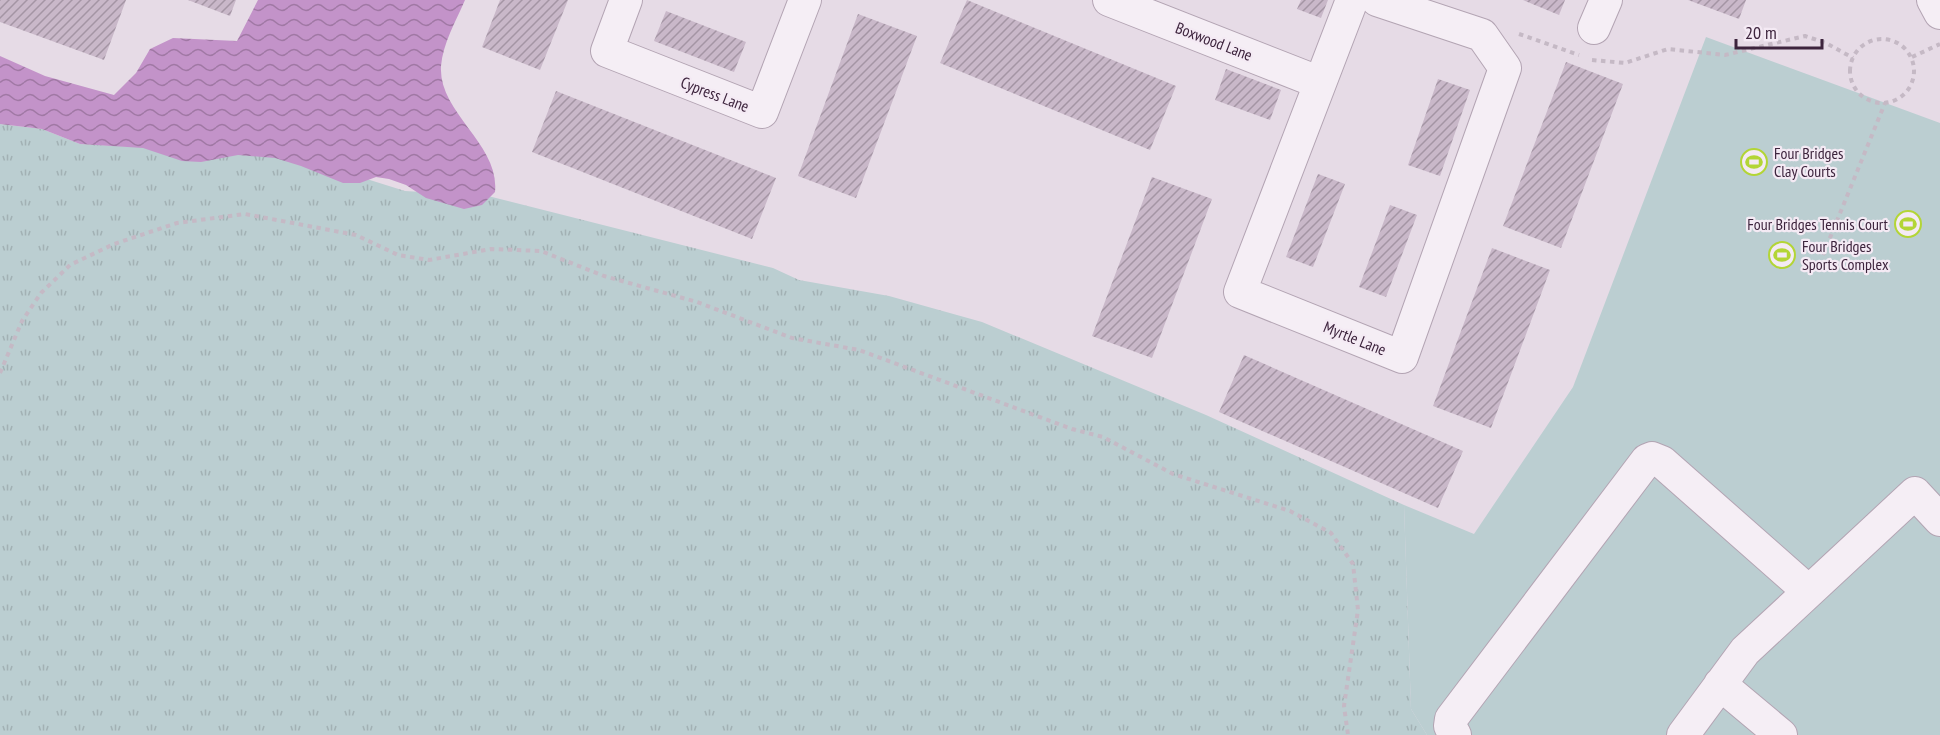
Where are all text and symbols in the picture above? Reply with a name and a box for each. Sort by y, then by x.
scale bar [1736,12,1822,50]
street label: Boxwood Lane [1173,17,1255,65]
text: 20 m [1745,21,1777,44]
street label: Cypress Lane [678,72,752,116]
place label: Four Bridges Clay Courts [1774,143,1844,181]
sports icon: Four Bridges Clay Courts [1739,147,1769,177]
sports icon: Four Bridges Tennis Court [1893,209,1923,239]
place label: Four Bridges Tennis Court [1747,214,1889,234]
place label: Four Bridges Sports Complex [1802,236,1889,274]
sports icon: Four Bridges Sports Complex [1767,240,1797,270]
street label: Myrtle Lane [1321,316,1389,360]

